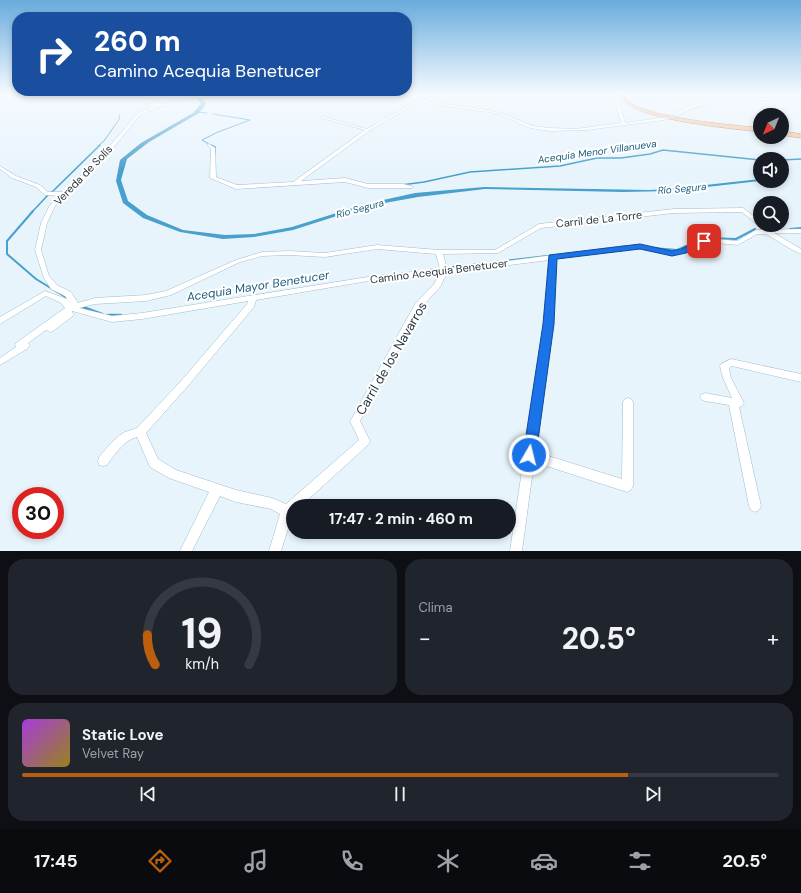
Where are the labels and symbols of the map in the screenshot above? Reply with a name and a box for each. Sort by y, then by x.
north arrow [753,108,789,144]
water label: Acequia Menor Villanueva [536,137,658,166]
street label: Vereda de Solís [51,142,115,208]
water label: Río Segura [657,180,707,197]
water label: Río Segura [335,196,386,221]
street label: Carril de La Torre [555,208,643,230]
pin [687,224,721,258]
street label: Camino Acequia Benetucer [369,256,509,286]
water label: Acequia Mayor Benetucer [185,267,331,305]
street label: Carril de los Navarros [352,299,431,418]
position arrow [508,434,550,476]
speed limit sign: 30 [12,487,64,539]

